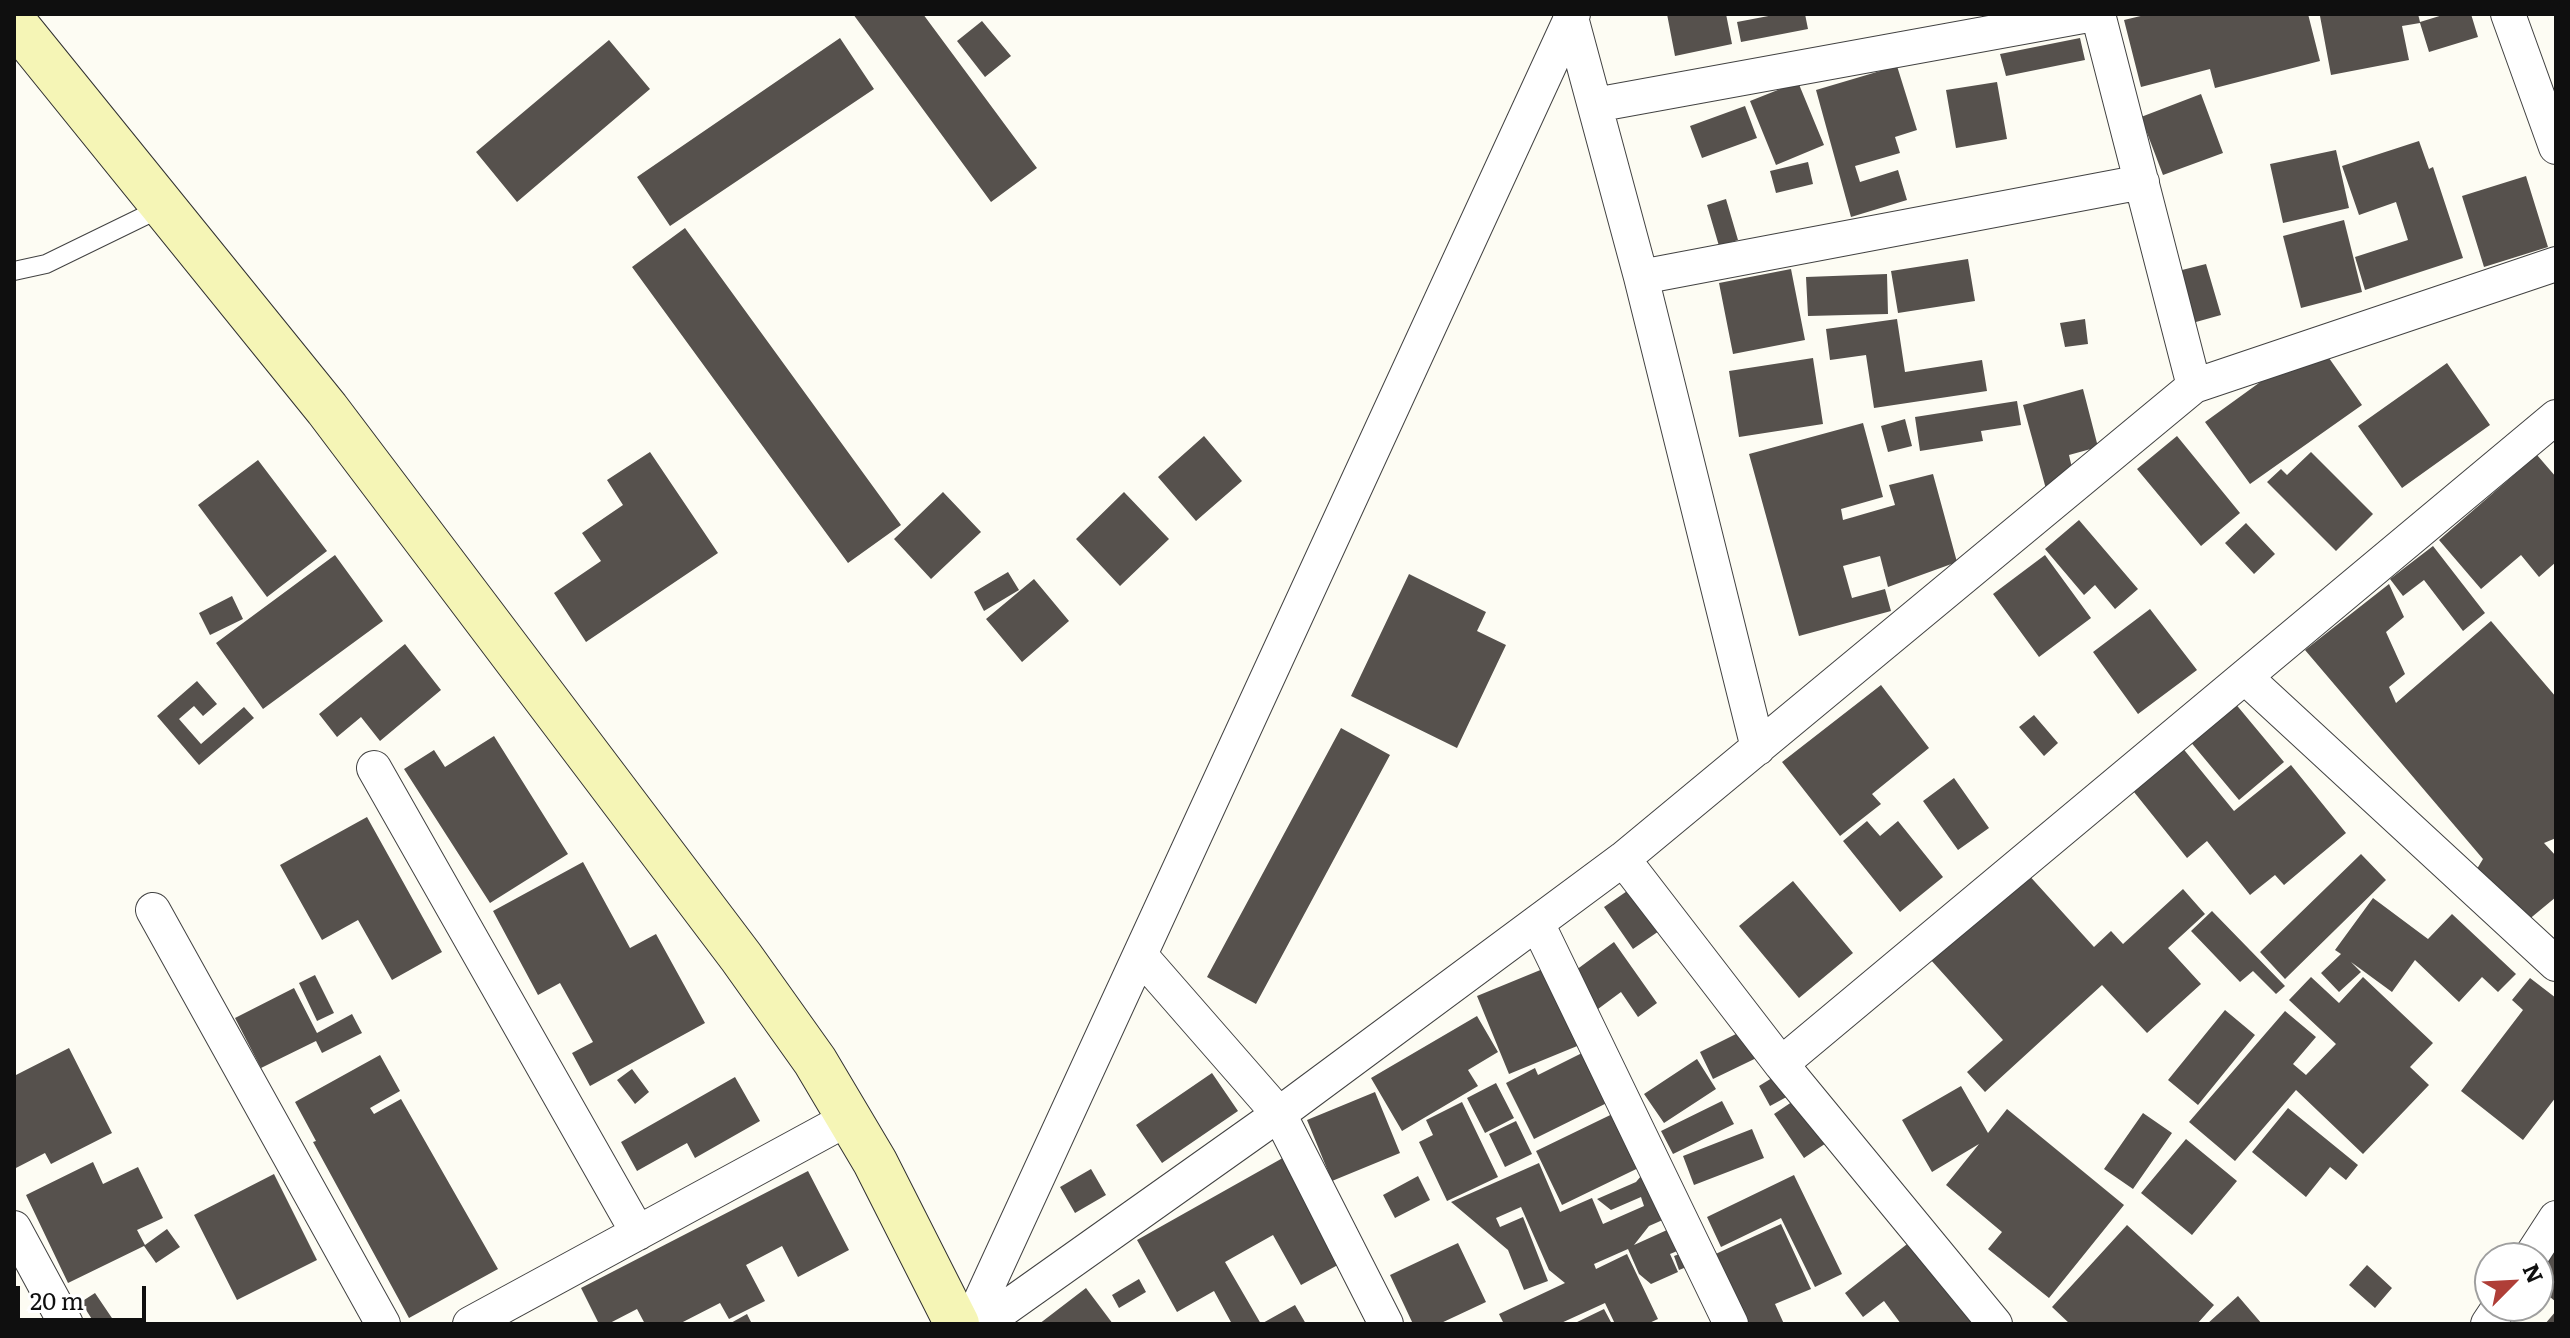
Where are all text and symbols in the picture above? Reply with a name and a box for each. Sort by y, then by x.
north arrow [2474,1242,2554,1322]
text: N [2516,1258,2553,1288]
scale bar [20,1270,150,1320]
text: 20 m [30,1282,84,1317]

